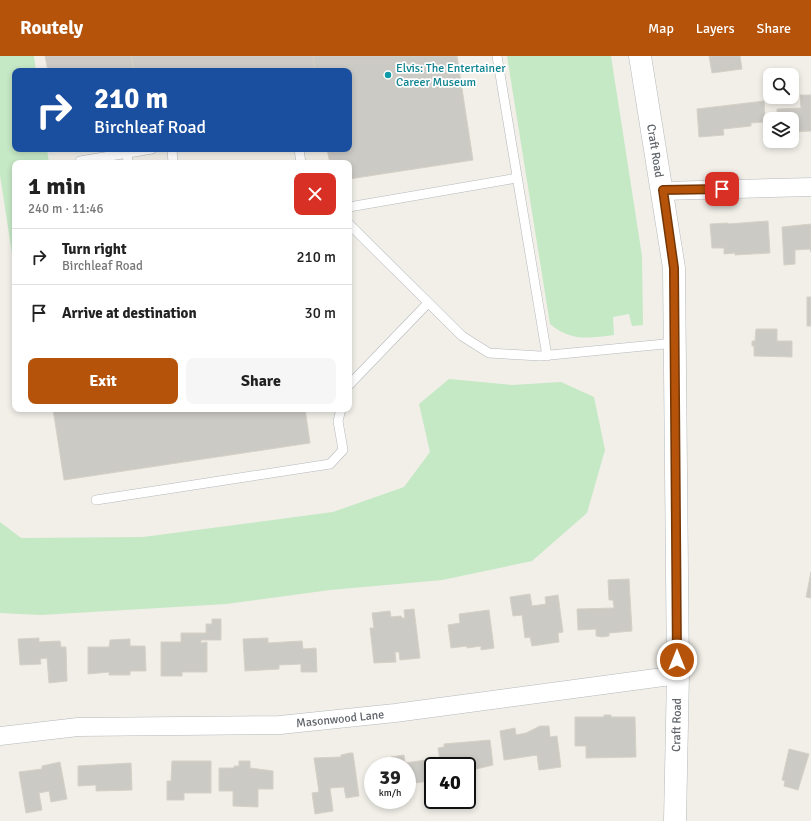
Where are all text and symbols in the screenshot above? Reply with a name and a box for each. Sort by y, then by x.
text: Routely [20,16,83,40]
text: Map [648,20,674,37]
text: Layers [696,20,735,37]
text: Share [757,20,791,37]
place label: Elvis: The Entertainer Career Museum [396,61,506,90]
map controls [763,68,799,148]
button: search [763,68,799,104]
marker: Elvis: The Entertainer Career Museum [383,70,393,80]
text: 210 m [94,82,168,116]
icon: right [28,84,80,136]
button: layers [763,112,799,148]
text: Birchleaf Road [94,116,206,138]
street label: Craft Road [644,123,667,179]
text: 1 min [28,171,86,201]
pin [705,172,739,206]
button: close [294,173,336,215]
icon: arrive [711,178,733,200]
text: 240 m · 11:46 [28,201,104,217]
text: Turn right [62,240,127,258]
icon: right [28,246,50,268]
text: 210 m [296,248,336,266]
text: Birchleaf Road [62,258,143,274]
icon: arrive [28,302,50,324]
text: Arrive at destination [62,304,197,322]
text: 30 m [305,304,336,322]
button: Exit [28,358,178,404]
button: Share [186,358,336,404]
position arrow [656,639,698,681]
street label: Craft Road [669,698,685,752]
street label: Masonwood Lane [295,707,385,731]
speed limit sign: 40 [424,757,476,809]
text: 39 [379,765,401,790]
text: km/h [379,787,401,799]

